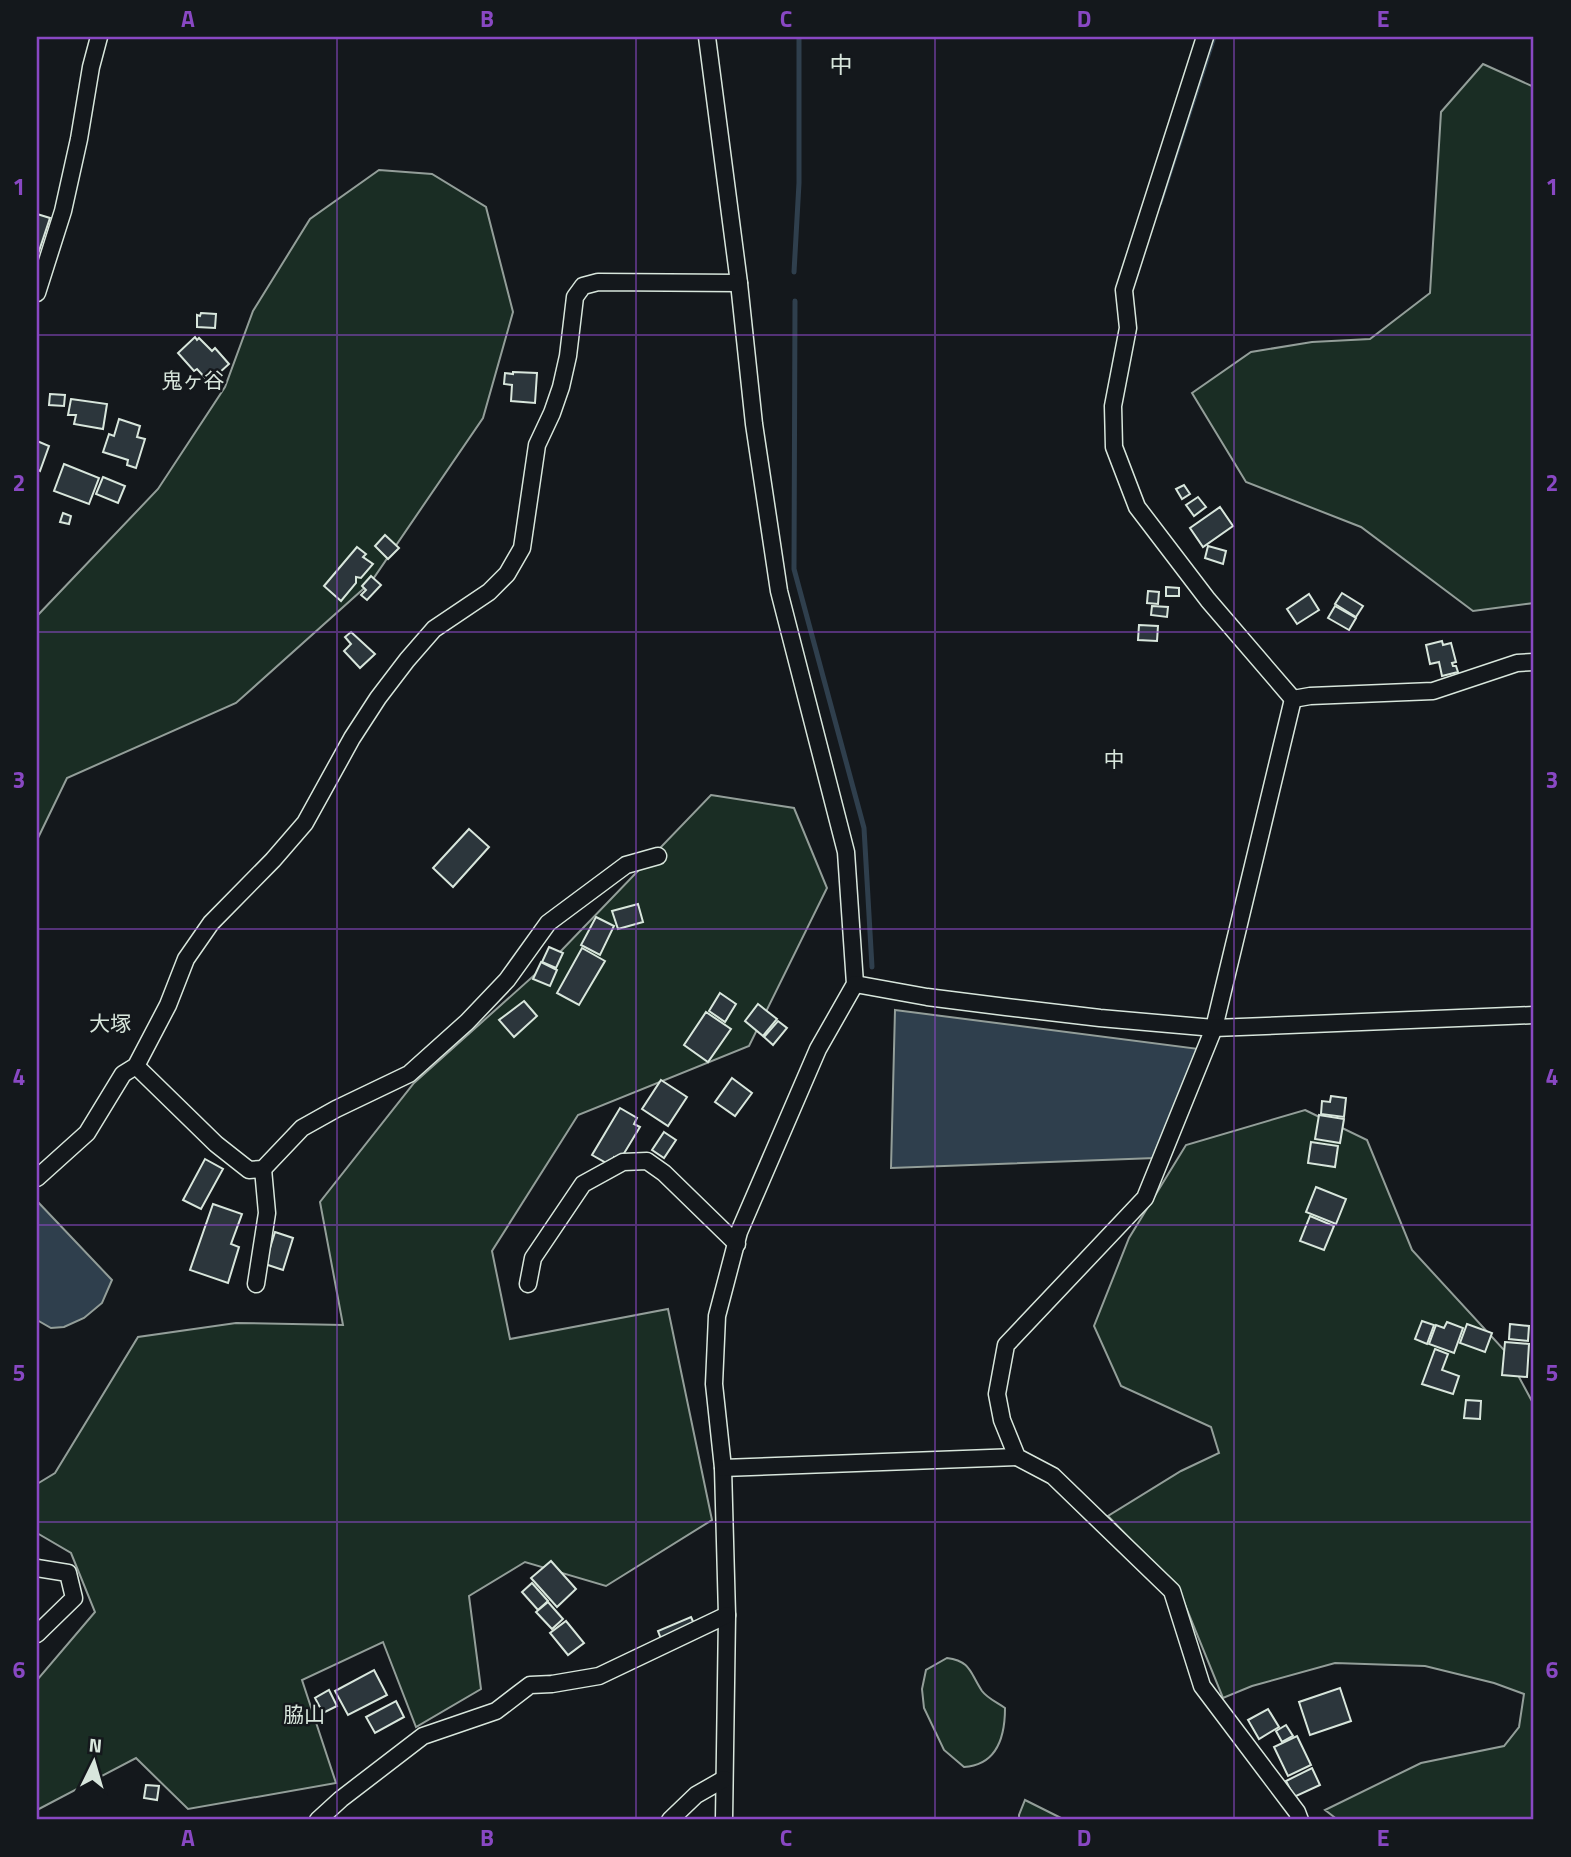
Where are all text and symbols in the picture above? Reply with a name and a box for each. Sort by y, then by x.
text: A [181,1,195,36]
text: B [480,1,494,36]
text: C [780,1,792,36]
text: D [1077,1,1091,36]
text: E [1377,1,1389,36]
district label: 中 [830,47,853,82]
text: 1 [13,169,25,204]
text: 1 [1546,169,1558,204]
district label: 鬼ヶ谷 [162,364,225,396]
text: 2 [13,465,25,500]
text: 2 [1546,465,1558,500]
district label: 中 [1104,743,1125,775]
text: 3 [13,762,25,797]
text: 3 [1546,762,1558,797]
district label: 大塚 [89,1007,131,1039]
text: 4 [13,1059,25,1094]
text: 4 [1546,1059,1558,1094]
text: 5 [13,1355,25,1390]
text: 5 [1546,1355,1558,1390]
text: 6 [13,1652,26,1687]
text: 6 [1546,1652,1559,1687]
district label: 脇山 [283,1698,325,1730]
north arrow [60,1728,130,1798]
text: N [88,1730,103,1760]
text: A [181,1820,195,1855]
text: B [480,1820,494,1855]
text: C [780,1820,792,1855]
text: D [1077,1820,1091,1855]
text: E [1377,1820,1389,1855]

